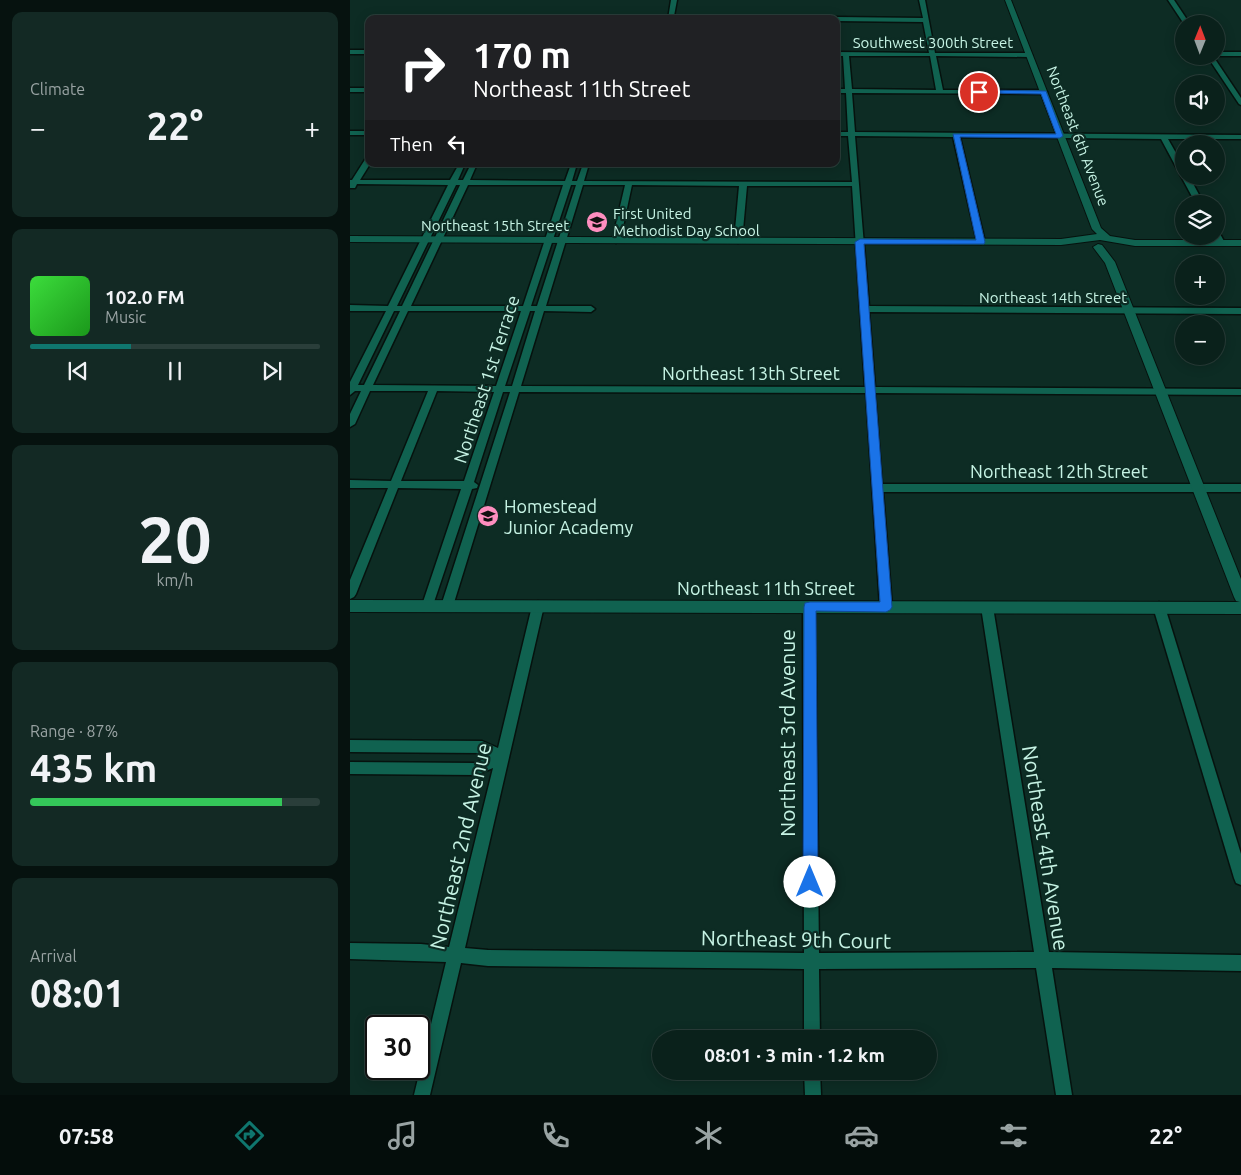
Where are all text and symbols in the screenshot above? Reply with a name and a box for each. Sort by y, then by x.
north arrow [1175,15,1225,65]
map controls [1175,15,1225,365]
street label: Southwest 300th Street [853,34,1013,51]
icon: right [390,35,455,100]
text: 170 m [473,35,571,75]
street label: Northeast 6th Avenue [1043,64,1113,208]
pin [958,71,1000,113]
button: sound [1175,75,1225,125]
text: Northeast 11th Street [473,76,690,101]
icon: arrive [965,78,993,106]
text: Climate [30,80,85,98]
text: 22° [147,105,203,147]
text: − [30,112,46,143]
text: + [304,112,320,143]
icon: left [443,130,471,158]
text: Then [390,133,433,155]
button: search [1175,135,1225,185]
button: layers [1175,195,1225,245]
place label: First United Methodist Day School [613,205,760,239]
school or university icon: First United Methodist Day School [585,210,609,234]
street label: Northeast 15th Street [421,217,569,234]
button: + [1175,255,1225,305]
text: 102.0 FM [105,286,185,308]
street label: Northeast 14th Street [979,289,1127,306]
street label: Northeast 1st Terrace [449,293,523,465]
text: Music [105,308,146,326]
button: − [1175,315,1225,365]
icon: previous [64,357,92,385]
icon: pause [161,357,189,385]
icon: next [258,357,286,385]
street label: Northeast 13th Street [662,363,840,383]
street label: Northeast 12th Street [970,461,1148,481]
place label: Homestead Junior Academy [504,496,634,537]
text: 20 [138,502,212,575]
school or university icon: Homestead Junior Academy [476,504,500,528]
text: km/h [157,571,193,589]
street label: Northeast 11th Street [677,578,855,598]
street label: Northeast 3rd Avenue [775,629,799,837]
text: Range · 87% [30,722,118,740]
street label: Northeast 2nd Avenue [424,740,496,952]
street label: Northeast 4th Avenue [1018,744,1074,952]
text: 435 km [30,747,157,789]
position arrow [783,855,835,907]
street label: Northeast 9th Court [701,925,891,953]
text: Arrival [30,947,77,965]
text: 08:01 [30,972,125,1014]
speed limit sign: 30 [365,1015,430,1080]
text: 08:01 · 3 min · 1.2 km [704,1044,885,1066]
icon: directions [232,1118,267,1153]
icon: music [385,1118,420,1153]
icon: phone [538,1118,573,1153]
icon: climate [691,1118,726,1153]
icon: car [844,1118,879,1153]
icon: filters [996,1118,1031,1153]
text: 07:58 [59,1123,114,1148]
text: 22° [1149,1123,1182,1148]

